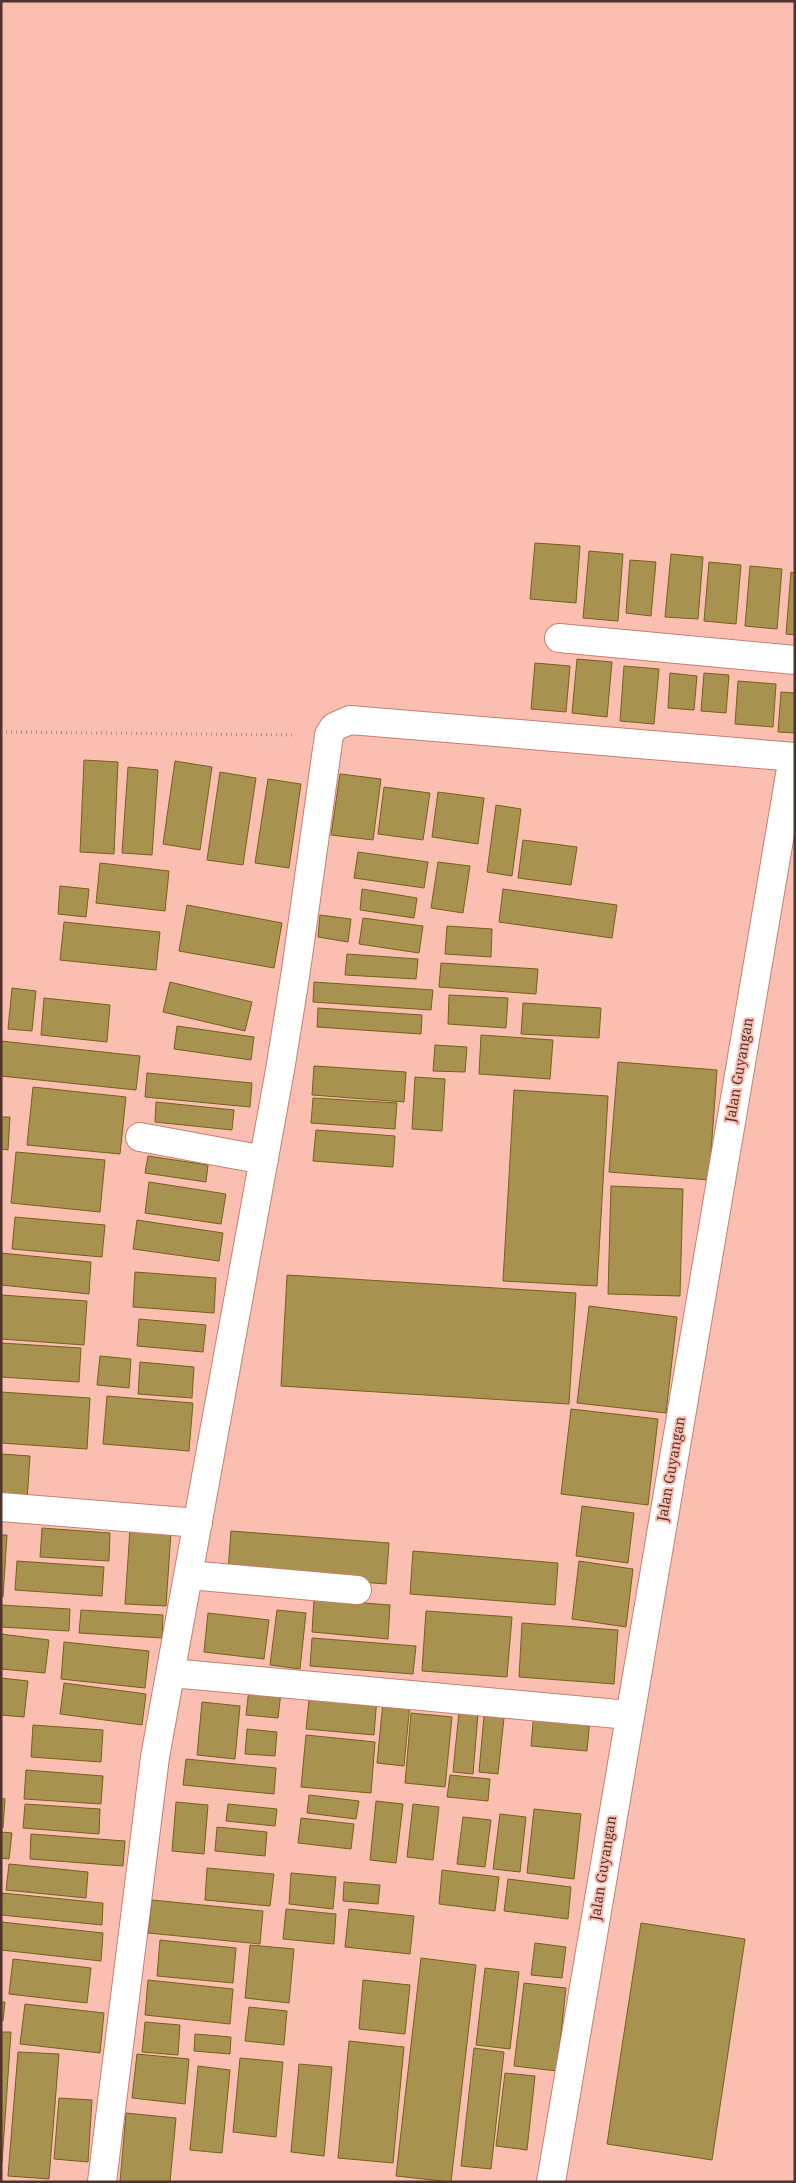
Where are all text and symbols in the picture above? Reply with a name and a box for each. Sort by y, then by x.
street label: Jalan Guyangan [720,1016,757,1125]
street label: Jalan Guyangan [652,1415,689,1524]
street label: Jalan Guyangan [585,1814,620,1923]

